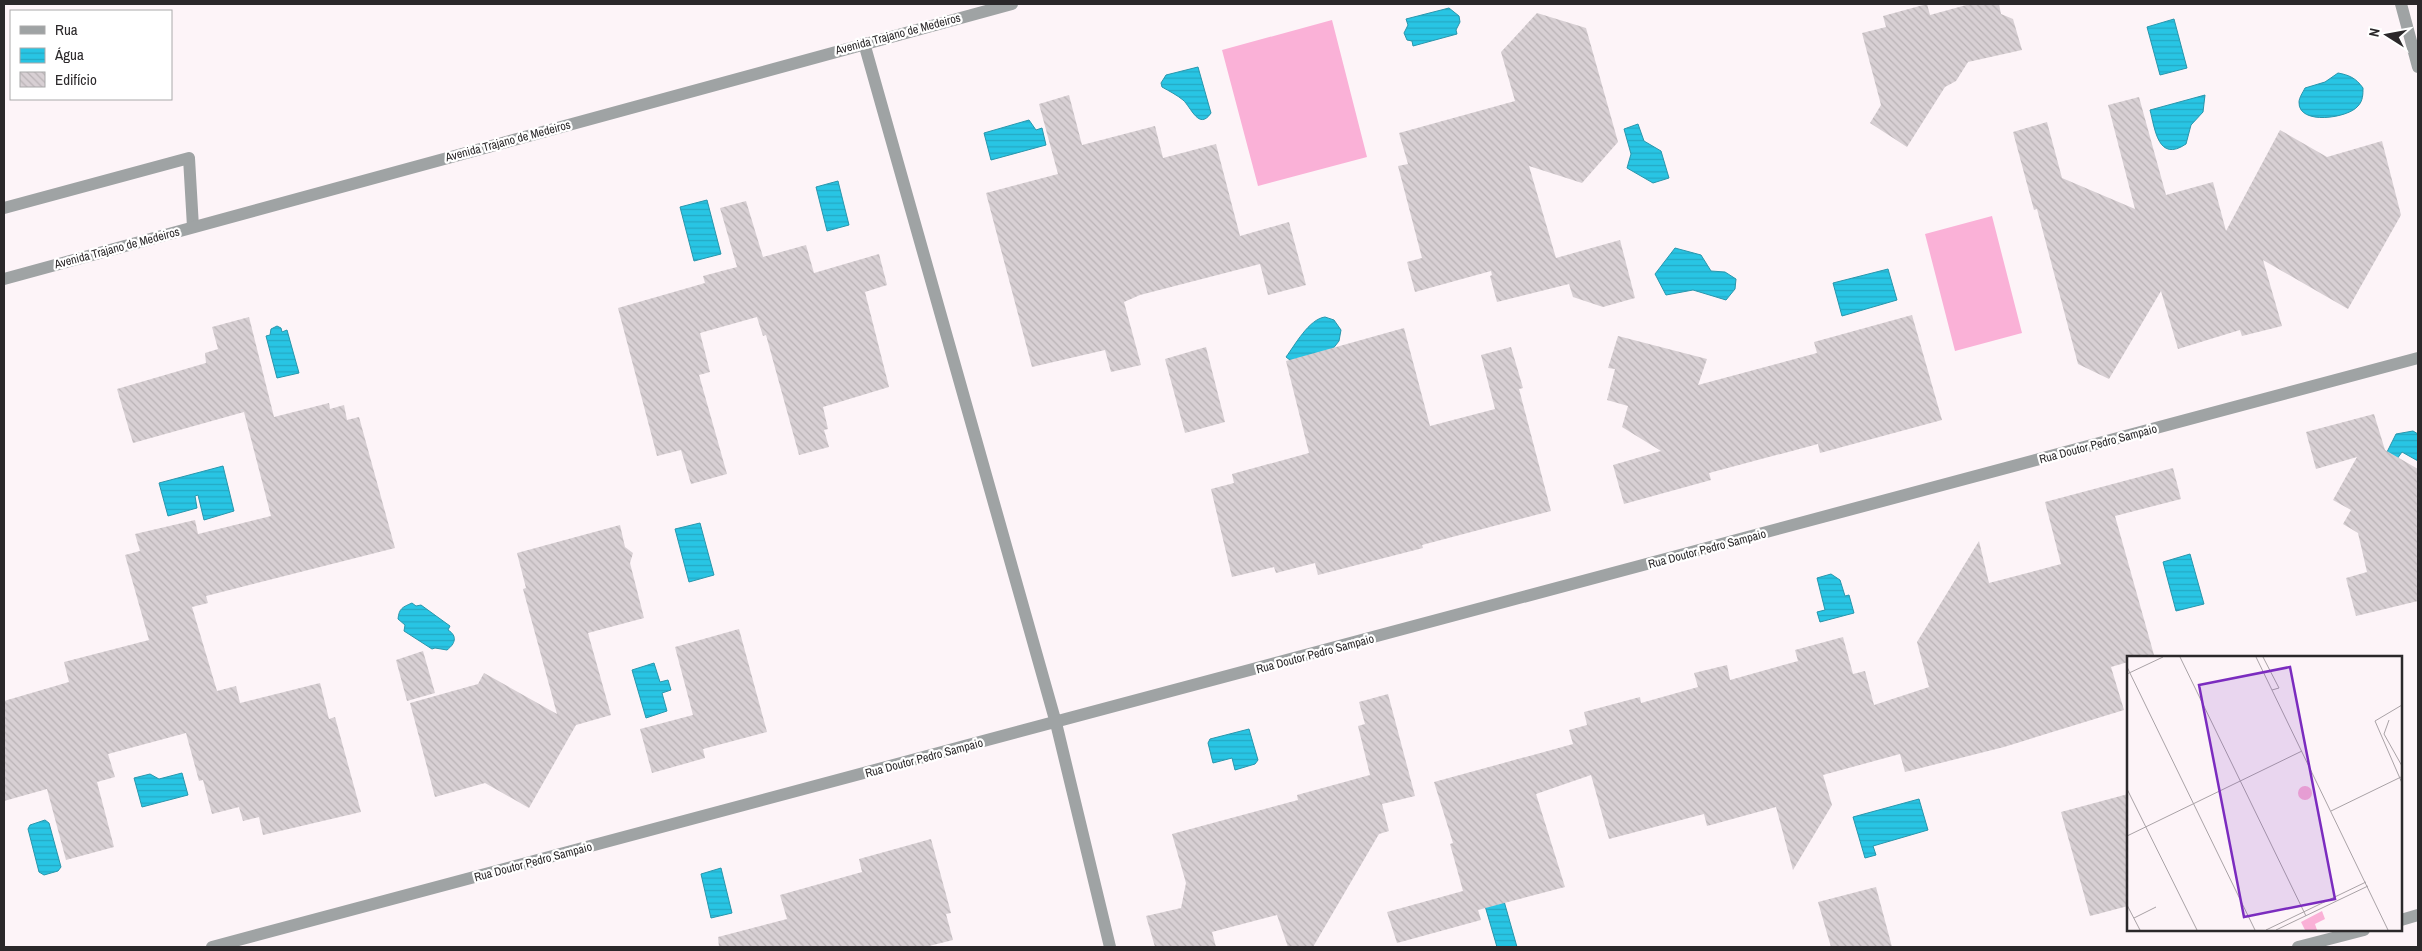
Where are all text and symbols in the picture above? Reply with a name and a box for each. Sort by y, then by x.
legend [10,10,172,100]
street label: Avenida Trajano de Medeiros [833,10,962,59]
north arrow [2362,10,2412,60]
text: Rua [55,19,78,40]
text: N [2365,27,2384,38]
text: Água [54,44,84,65]
text: Edifício [55,69,97,90]
street label: Avenida Trajano de Medeiros [443,117,572,166]
street label: Avenida Trajano de Medeiros [52,224,181,273]
street label: Rua Doutor Pedro Sampaio [2037,421,2159,467]
street label: Rua Doutor Pedro Sampaio [1646,526,1768,572]
street label: Rua Doutor Pedro Sampaio [1254,631,1376,677]
inset map [2127,656,2402,931]
street label: Rua Doutor Pedro Sampaio [863,735,985,781]
street label: Rua Doutor Pedro Sampaio [472,839,594,885]

